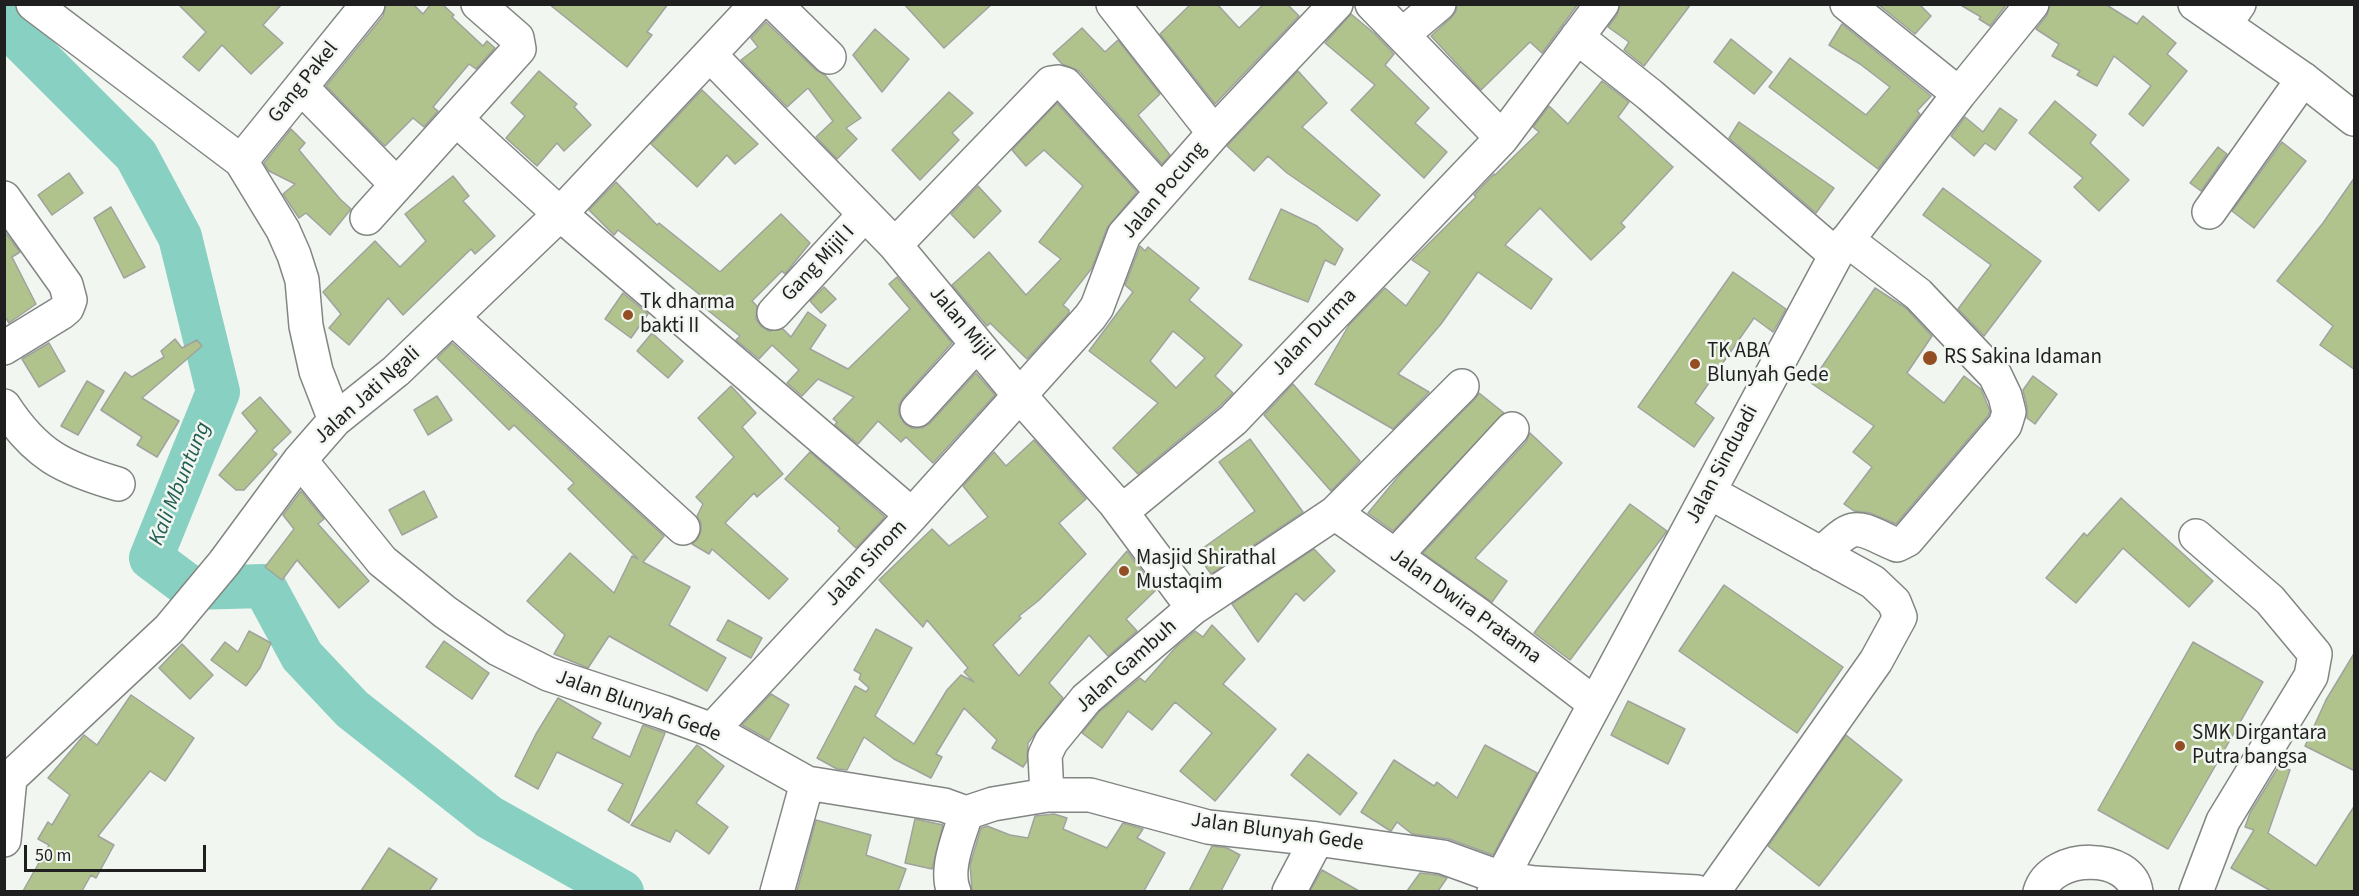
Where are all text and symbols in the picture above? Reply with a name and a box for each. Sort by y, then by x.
street label: Gang Pakel [264,37,344,129]
street label: Jalan Pocung [1117,138,1213,244]
street label: Gang Mijil I [777,220,861,308]
street label: Jalan Mijil [923,282,999,366]
street label: Jalan Durma [1267,284,1363,382]
place label: Tk dharma bakti II [640,290,735,340]
marker: Tk dharma bakti II [621,308,635,322]
place label: TK ABA Blunyah Gede [1707,339,1829,389]
street label: Jalan Jati Ngali [310,342,426,450]
place label: RS Sakina Idaman [1944,345,2102,371]
marker: RS Sakina Idaman [1921,349,1939,367]
marker: TK ABA Blunyah Gede [1688,357,1702,371]
street label: Jalan Sinduadi [1681,401,1765,529]
water label: Kali Mbuntung [144,418,218,550]
street label: Jalan Sinom [821,516,913,612]
street label: Jalan Dwira Pratama [1384,544,1546,670]
place label: Masjid Shirathal Mustaqim [1136,546,1276,596]
marker: Masjid Shirathal Mustaqim [1117,564,1131,578]
street label: Jalan Gambuh [1071,615,1183,719]
street label: Jalan Blunyah Gede [552,665,724,749]
place label: SMK Dirgantara Putra bangsa [2192,721,2327,771]
marker: SMK Dirgantara Putra bangsa [2173,739,2187,753]
street label: Jalan Blunyah Gede [1189,808,1365,858]
scale bar [27,833,208,871]
text: 50 m [35,843,71,868]

